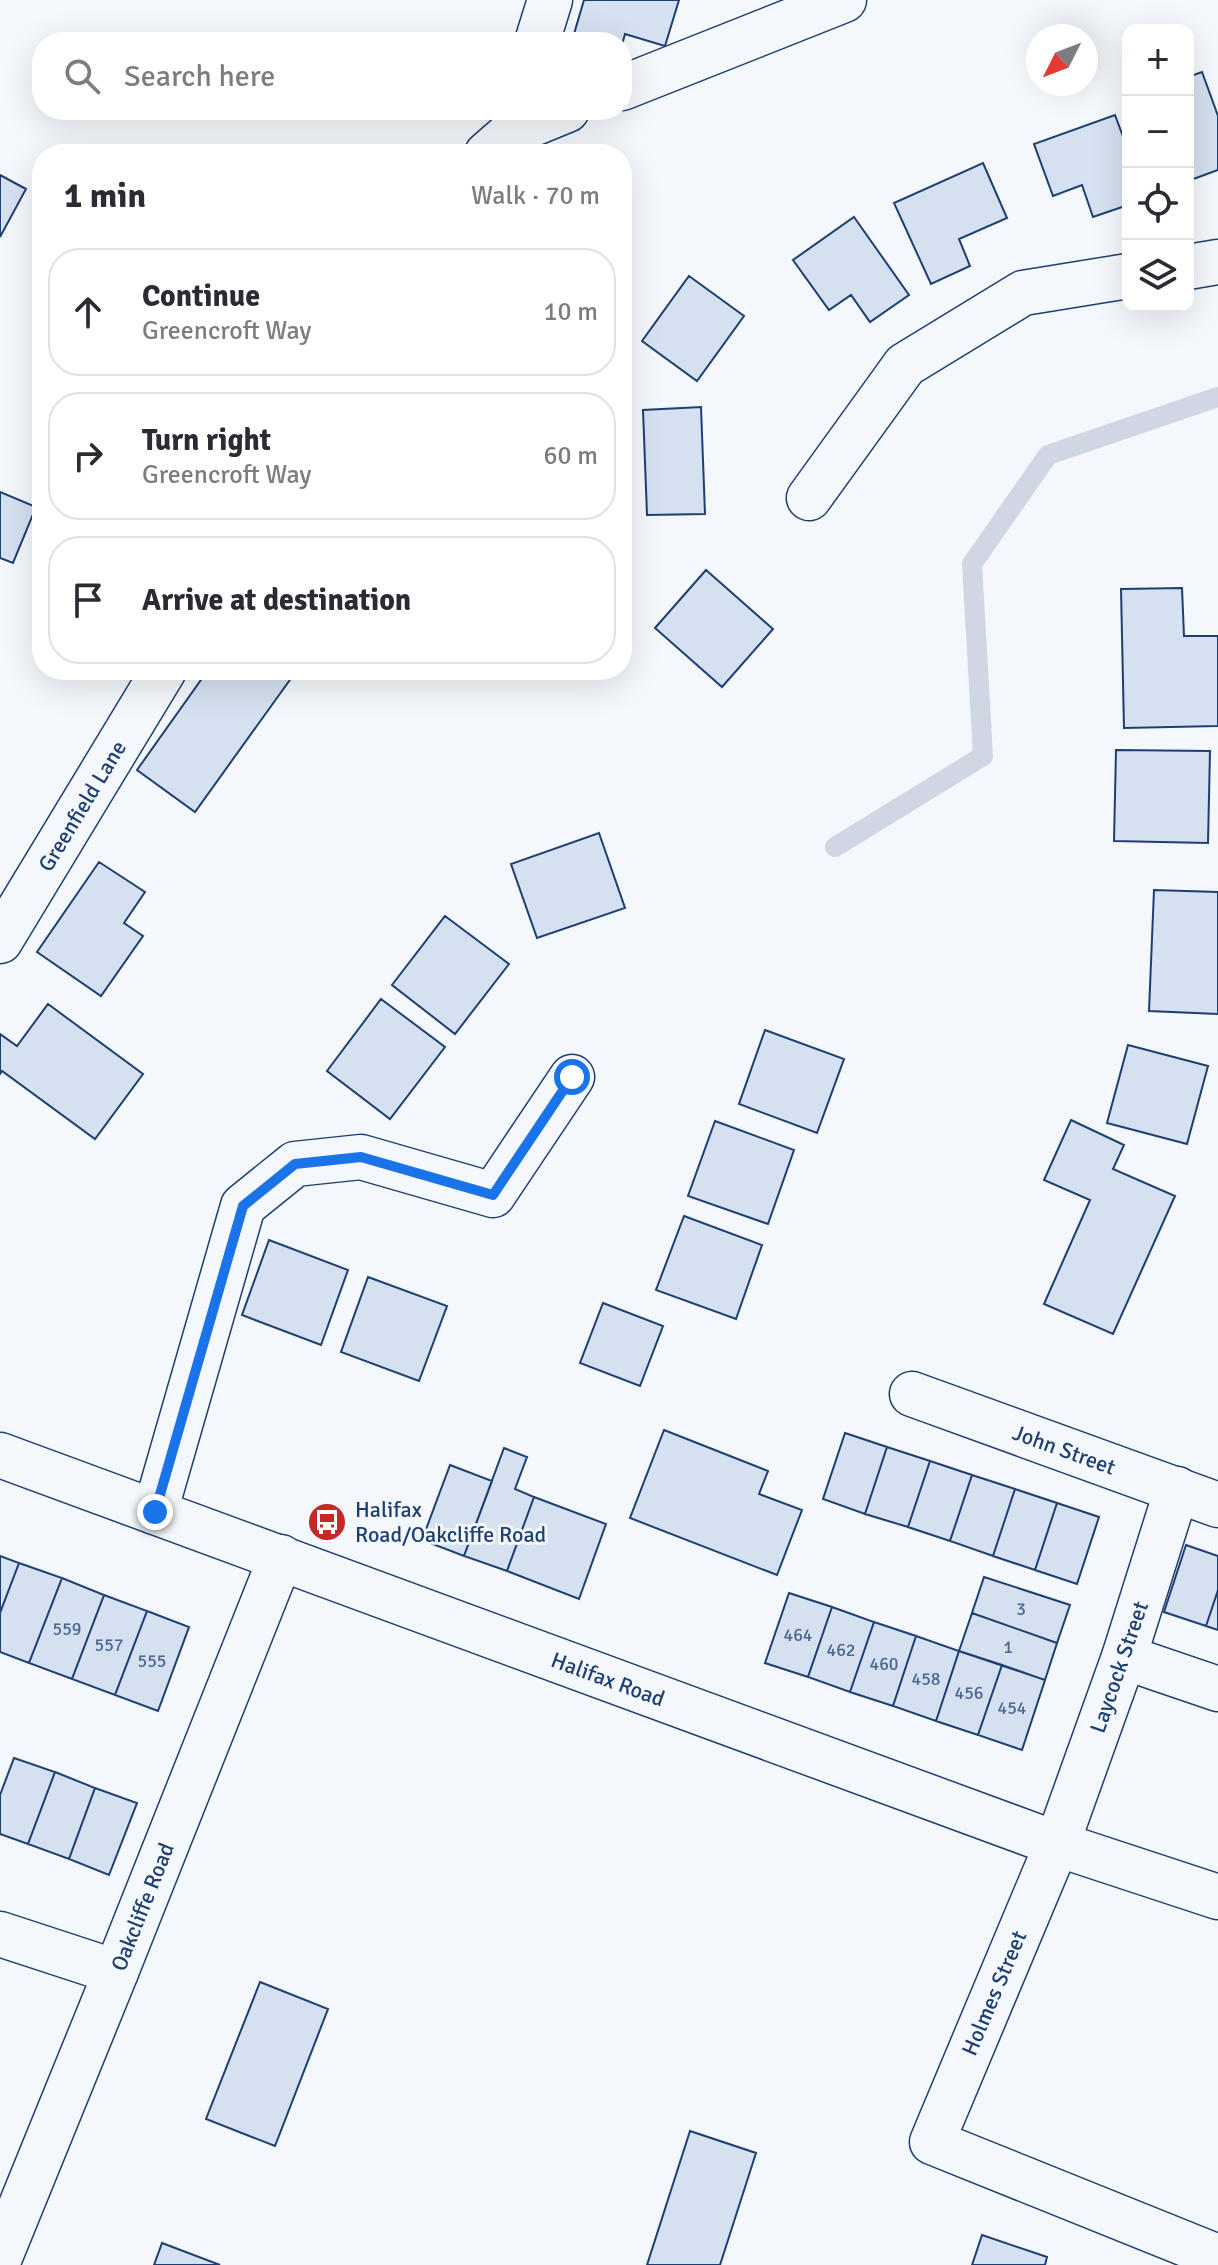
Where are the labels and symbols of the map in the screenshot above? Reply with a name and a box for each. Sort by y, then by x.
north arrow [1026,24,1098,96]
street label: Greenfield Lane [32,736,132,876]
route start [554,1059,590,1095]
street label: John Street [1009,1418,1120,1480]
route end [137,1494,173,1530]
place label: Halifax Road/Oakcliffe Road [355,1496,546,1548]
bus stop icon: Halifax Road/Oakcliffe Road [306,1501,348,1543]
street label: Laycock Street [1084,1597,1154,1736]
house number: 3 [1016,1598,1026,1620]
house number: 559 [52,1618,82,1640]
house number: 464 [783,1624,813,1646]
house number: 557 [94,1634,124,1656]
house number: 1 [1003,1636,1013,1658]
house number: 462 [826,1639,856,1661]
street label: Halifax Road [548,1646,669,1712]
house number: 555 [137,1650,167,1672]
house number: 460 [869,1653,899,1675]
house number: 458 [911,1668,941,1690]
house number: 456 [954,1682,984,1704]
house number: 454 [997,1697,1027,1719]
street label: Oakcliffe Road [104,1839,180,1975]
street label: Holmes Street [956,1926,1033,2060]

